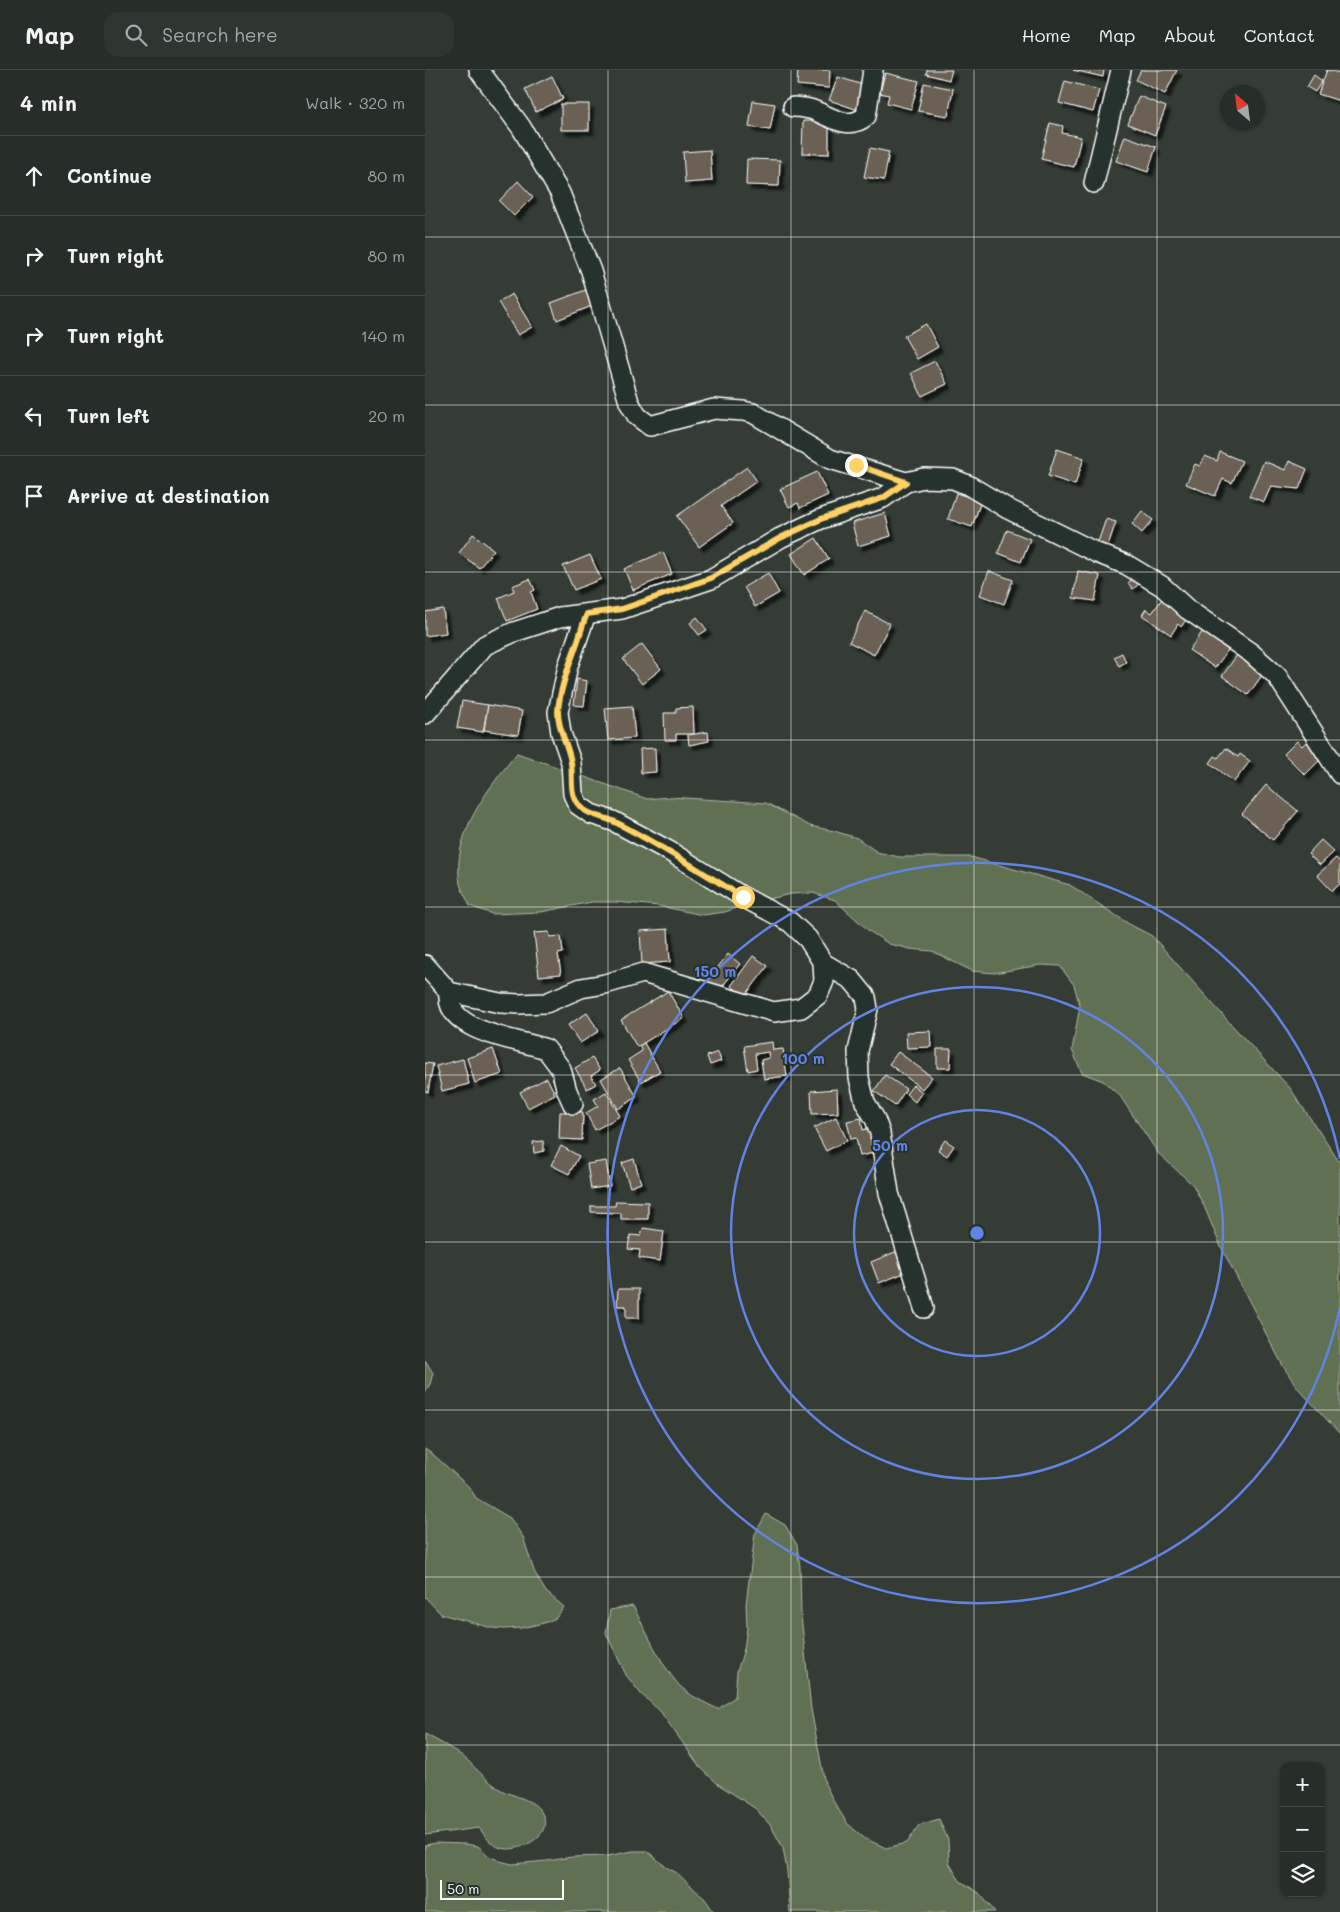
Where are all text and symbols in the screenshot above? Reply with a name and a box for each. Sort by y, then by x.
search box [104,12,454,57]
text: Map [25,19,74,50]
icon: search [122,21,150,49]
text: Search here [162,22,278,47]
text: Home [1022,23,1071,47]
text: Map [1099,23,1135,47]
text: About [1163,23,1216,47]
text: Contact [1244,23,1315,47]
north arrow [1220,85,1265,130]
text: 4 min [20,89,77,116]
text: Walk · 320 m [305,92,405,113]
icon: ahead [20,162,48,190]
text: Continue [67,163,152,188]
text: 80 m [368,165,405,186]
icon: right [20,242,48,270]
text: Turn right [67,243,164,268]
text: 80 m [368,245,405,266]
icon: right [20,322,48,350]
text: Turn right [67,323,164,348]
text: 140 m [361,325,405,346]
icon: left [20,402,48,430]
text: Turn left [67,403,150,428]
text: 20 m [368,405,405,426]
route end [845,454,868,477]
icon: arrive [20,482,48,510]
text: Arrive at destination [67,483,270,508]
route start [732,886,755,909]
text: 150 m [694,961,736,981]
text: 100 m [781,1048,825,1068]
text: 50 m [872,1135,908,1155]
centre of rings [968,1224,986,1242]
map controls [1280,1762,1325,1897]
button: + [1280,1762,1325,1807]
button: − [1280,1807,1325,1852]
button: layers [1280,1852,1325,1897]
scale bar [440,1877,564,1900]
text: 50 m [447,1879,479,1898]

